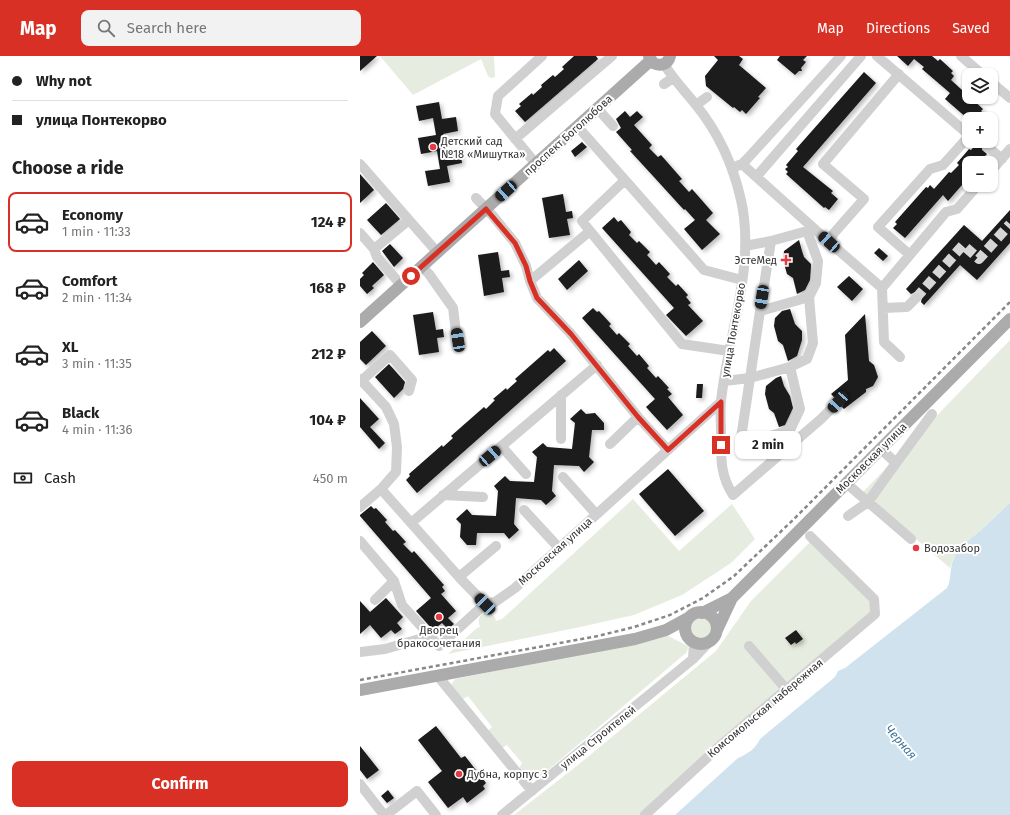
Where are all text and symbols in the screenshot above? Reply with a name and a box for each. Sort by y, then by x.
search box [81,10,361,46]
text: Map [20,17,57,40]
icon: search [95,17,117,39]
text: Search here [127,19,207,37]
text: Map [817,20,844,37]
text: Directions [866,20,930,37]
text: Saved [952,20,990,37]
map controls [962,68,998,192]
button: layers [962,68,998,104]
text: Why not [36,72,92,90]
street label: проспект Боголюбова [522,92,615,178]
text: улица Понтекорво [36,111,167,129]
button: + [962,112,998,148]
place label: Детский сад №18 «Мишутка» [440,135,525,161]
marker: Детский сад №18 «Мишутка» [428,142,438,152]
button: − [962,156,998,192]
text: Choose a ride [12,157,124,179]
car [493,179,519,203]
icon: car [14,204,50,240]
text: Economy [62,206,123,224]
text: 124 ₽ [311,213,346,231]
text: 1 min · 11:33 [62,224,131,239]
car [816,230,842,254]
place label: ЭстеМед [735,254,777,267]
marker: ЭстеМед [780,254,792,266]
route start [402,267,420,285]
icon: car [14,270,50,306]
text: Comfort [62,272,118,290]
text: 168 ₽ [309,279,346,297]
street label: улица Понтекорво [719,282,748,378]
car [754,284,770,310]
text: 2 min · 11:34 [62,290,132,305]
car [450,327,466,353]
icon: car [14,336,50,372]
text: XL [62,338,78,356]
text: 212 ₽ [311,345,346,363]
text: 3 min · 11:35 [62,356,132,371]
car [826,389,850,415]
icon: car [14,402,50,438]
text: Black [62,404,99,422]
text: 104 ₽ [309,411,346,429]
street label: Московская улица [833,420,909,496]
text: 4 min · 11:36 [62,422,133,437]
callout: 2 min [735,431,801,459]
route end [712,436,730,454]
text: 2 min [752,437,784,452]
car [477,444,503,468]
icon: cash [12,467,34,489]
text: Cash [44,469,76,487]
text: 450 m [313,471,348,486]
street label: Московская улица [516,515,595,588]
place label: Водозабор [924,542,980,555]
marker: Водозабор [911,543,921,553]
car [472,591,498,617]
marker: Дворец бракосочетания [434,612,444,622]
place label: Дворец бракосочетания [397,624,481,650]
street label: Комсомольская набережная [705,656,826,761]
street label: улица Строителей [558,703,639,772]
water label: Черная [882,722,920,762]
button: Confirm [12,761,348,807]
place label: Дубна, корпус 3 [466,768,548,781]
marker: Дубна, корпус 3 [454,769,464,779]

